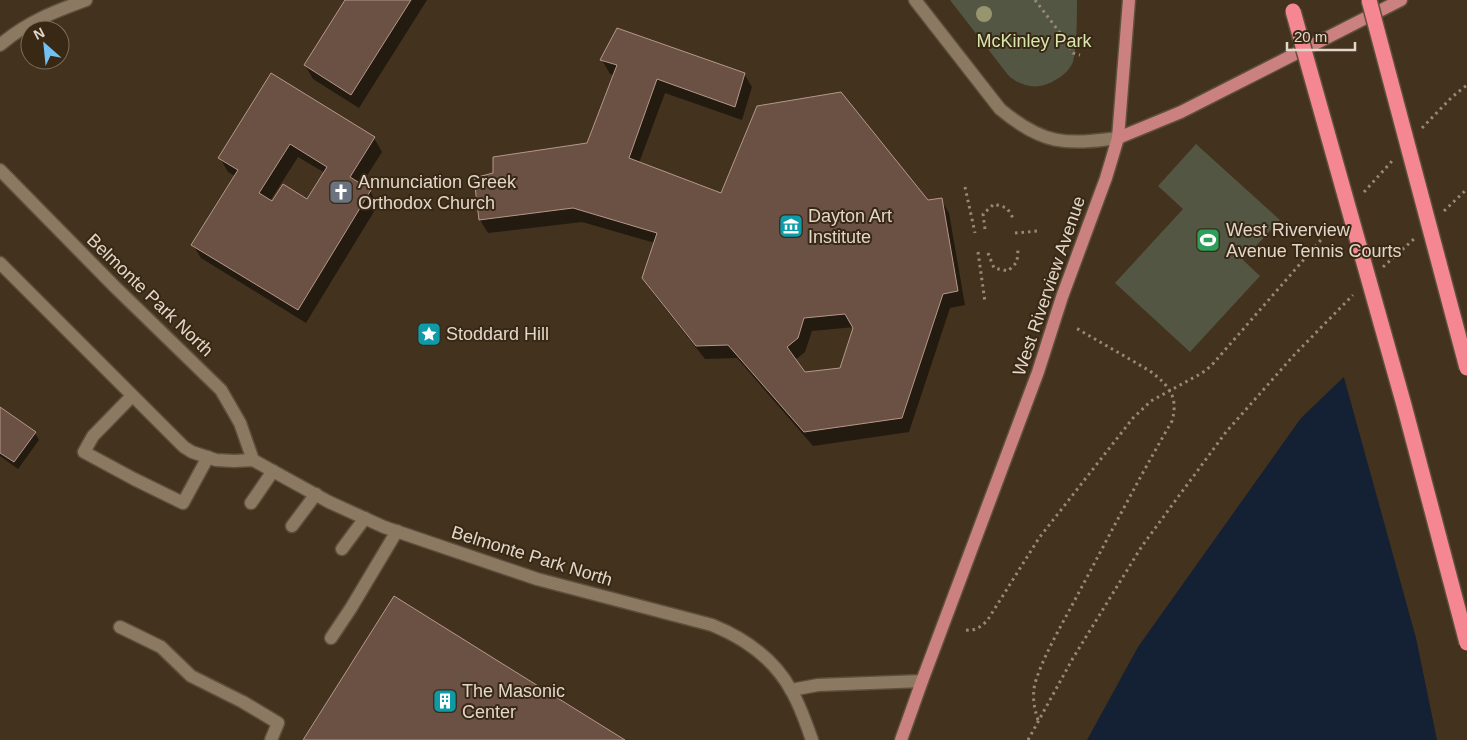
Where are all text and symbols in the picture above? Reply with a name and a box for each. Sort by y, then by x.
north arrow [20,20,70,70]
scale bar [1287,20,1354,52]
text: N [31,24,47,43]
text: 20 m [1294,28,1327,45]
park label: McKinley Park [976,31,1093,51]
place label: Annunciation Greek Orthodox Church [358,172,517,213]
church icon: Annunciation Greek Orthodox Church [328,179,354,205]
street label: West Riverview Avenue [1009,194,1089,378]
place label: Dayton Art Institute [808,206,892,247]
museum icon: Dayton Art Institute [778,213,804,239]
place label: West Riverview Avenue Tennis Courts [1226,220,1401,261]
sports icon: West Riverview Avenue Tennis Courts [1195,227,1221,253]
street label: Belmonte Park North [83,230,217,360]
place icon: Stoddard Hill [416,321,442,347]
place label: Stoddard Hill [446,324,549,344]
street label: Belmonte Park North [449,522,615,590]
place label: The Masonic Center [462,681,565,722]
building icon: The Masonic Center [432,688,458,714]

